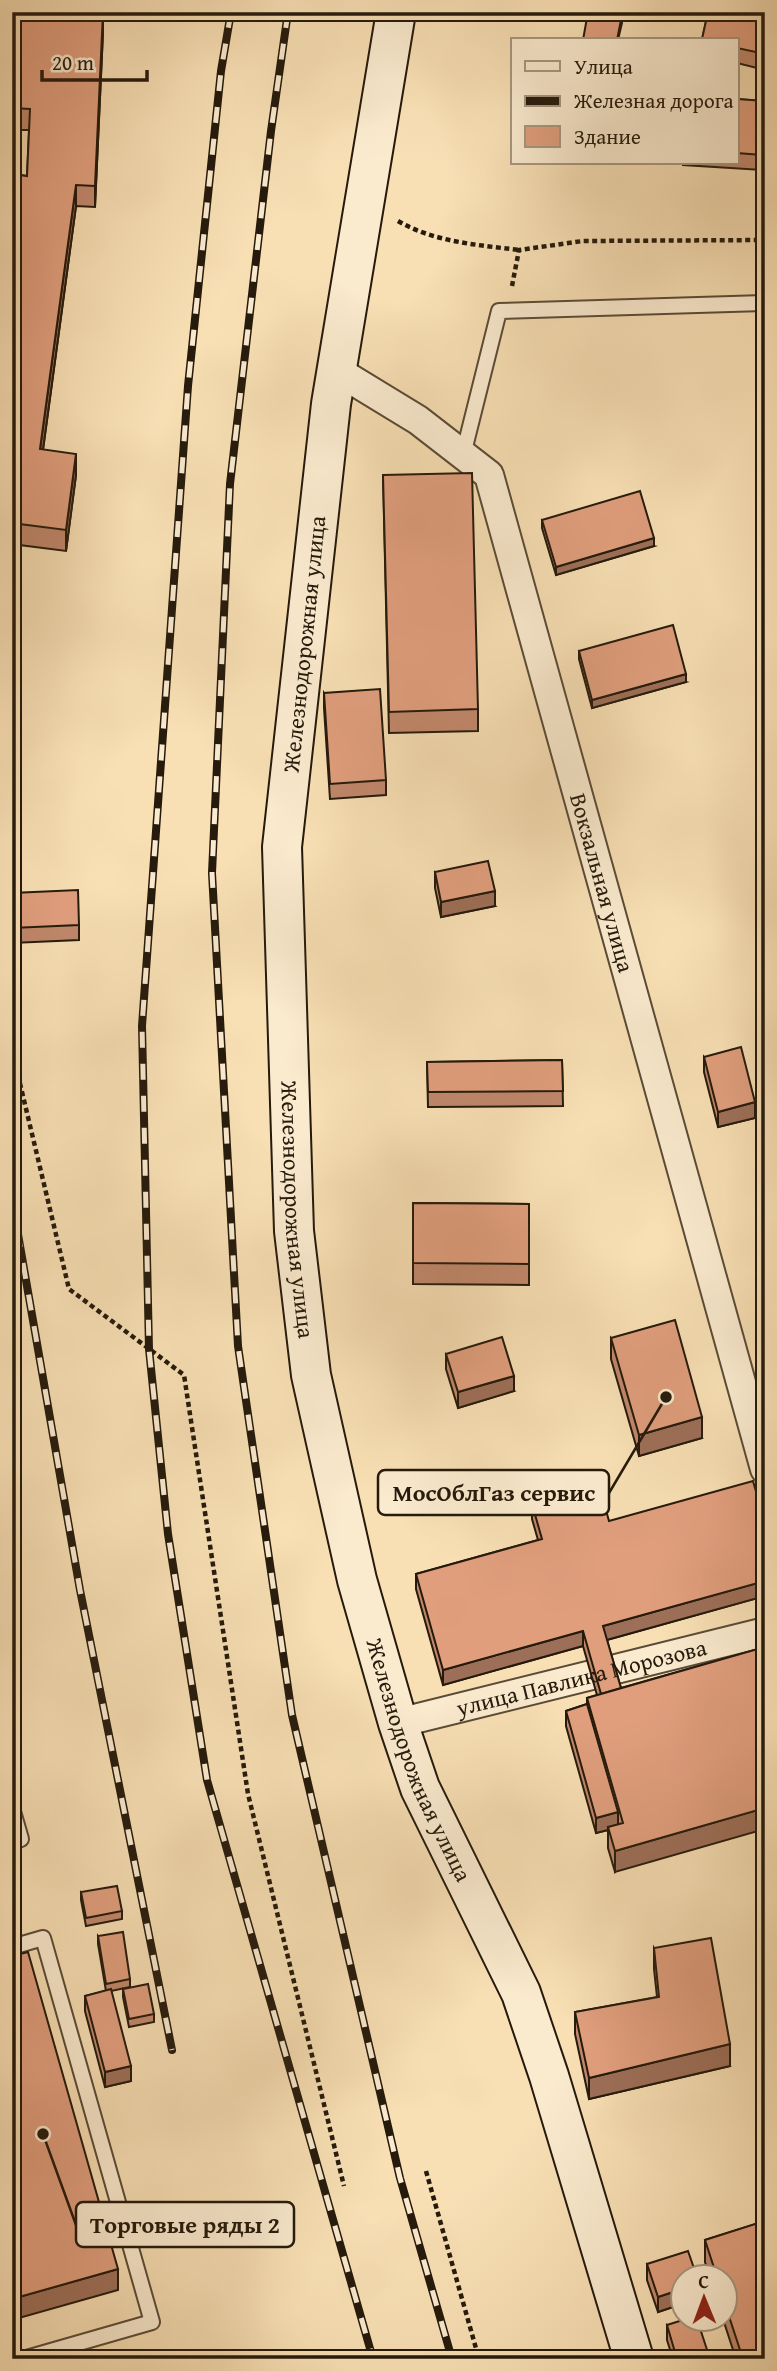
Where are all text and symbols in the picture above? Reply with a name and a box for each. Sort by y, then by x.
scale bar [42,38,147,82]
legend [511,38,738,164]
text: 20 m [52,47,94,78]
text: Улица [574,51,633,82]
text: Железная дорога [573,85,734,116]
text: Здание [574,121,641,152]
street label: Железнодорожная улица [274,514,333,775]
street label: Вокзальная улица [562,789,643,976]
street label: Железнодорожная улица [273,1079,324,1340]
callout: МосОблГаз сервис [378,1470,609,1515]
text: МосОблГаз сервис [393,1475,595,1510]
street label: улица Павлика Морозова [452,1630,710,1724]
street label: Железнодорожная улица [358,1634,481,1887]
callout: Торговые ряды 2 [76,2202,294,2247]
text: Торговые ряды 2 [90,2207,280,2242]
north arrow [668,2262,738,2332]
text: С [698,2267,710,2295]

